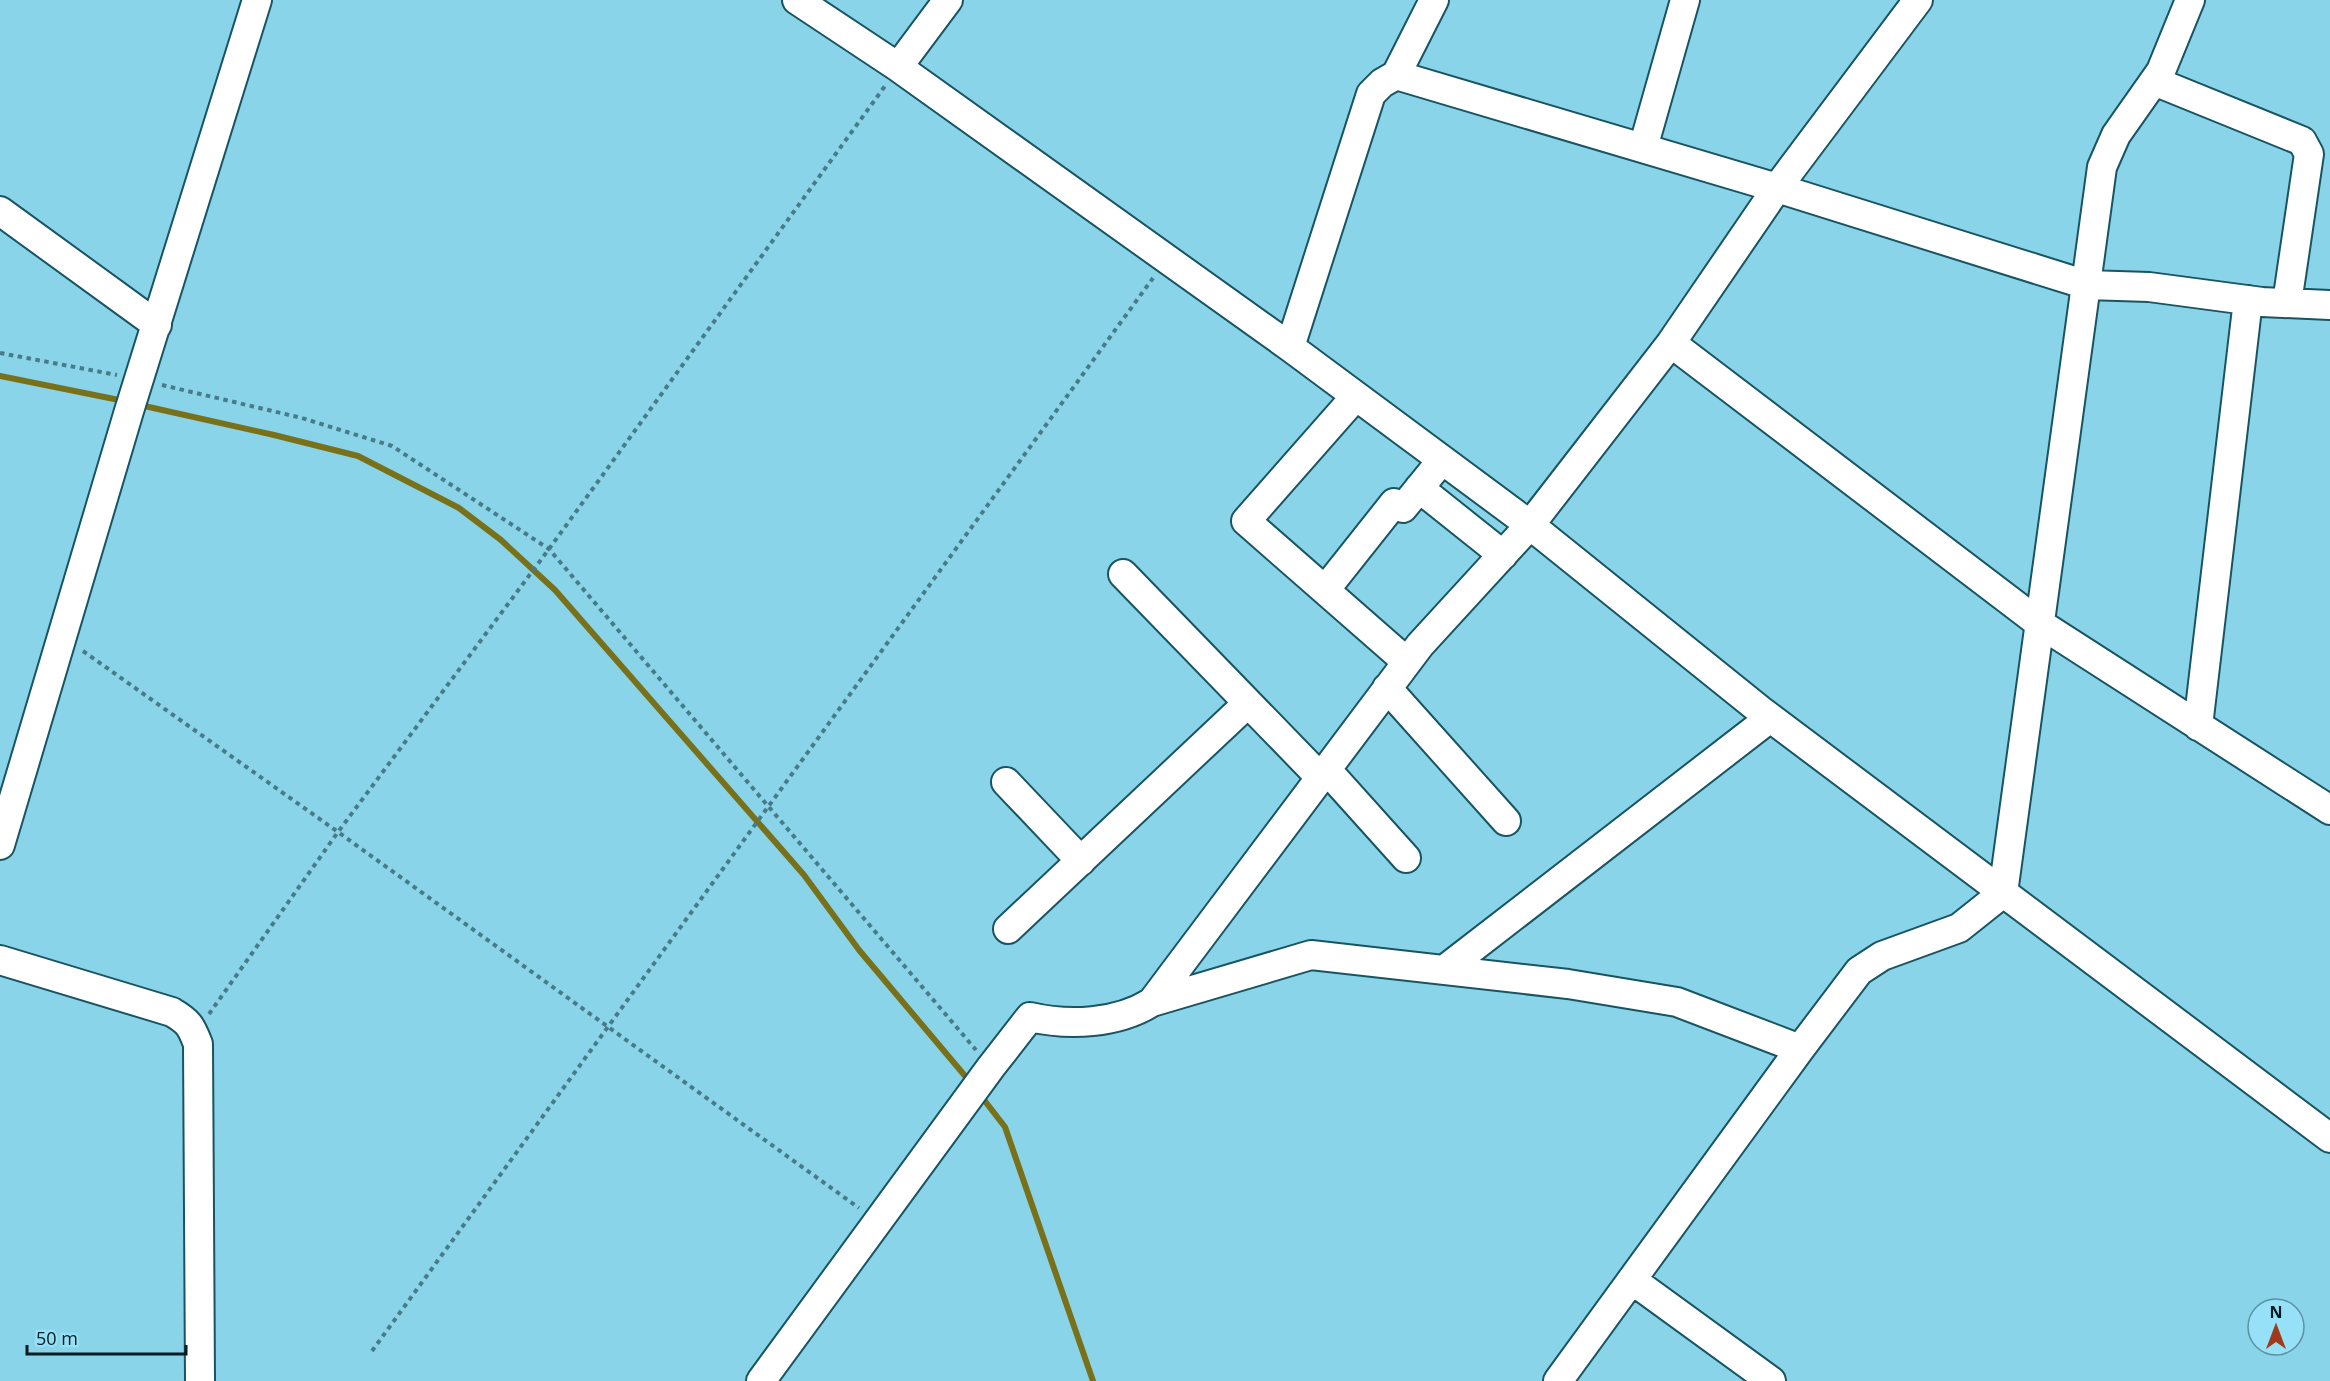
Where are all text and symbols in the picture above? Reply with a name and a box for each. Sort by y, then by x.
north arrow [2246,1297,2306,1357]
text: N [2269,1301,2283,1323]
scale bar [27,1318,186,1356]
text: 50 m [36,1326,78,1350]

